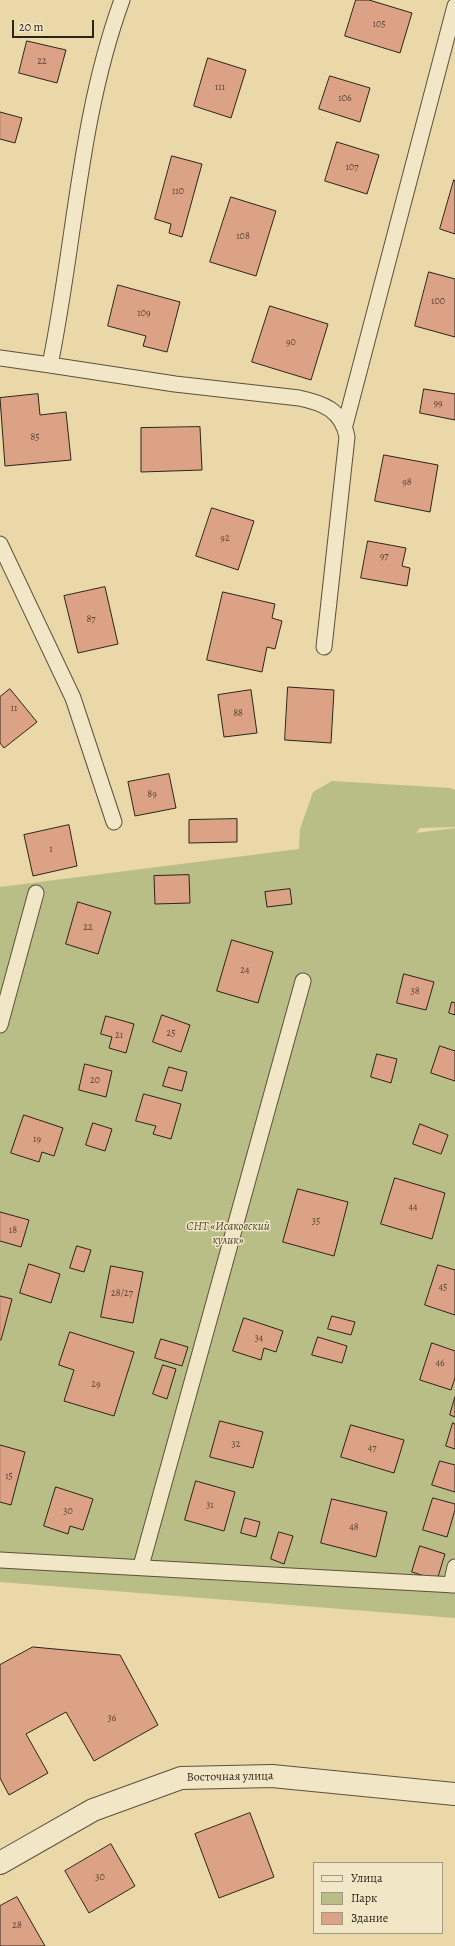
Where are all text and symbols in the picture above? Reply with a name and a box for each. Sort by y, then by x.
scale bar [14,12,96,38]
text: 20 m [19,19,43,35]
house number: 105 [372,19,386,31]
house number: 22 [37,56,47,68]
house number: 111 [215,82,225,94]
house number: 106 [338,93,352,105]
house number: 107 [346,162,358,174]
house number: 110 [172,186,184,198]
house number: 108 [236,231,250,243]
house number: 100 [431,296,445,308]
house number: 109 [137,308,151,320]
house number: 90 [286,337,296,349]
house number: 99 [433,398,443,410]
house number: 85 [30,432,40,444]
house number: 98 [402,477,412,489]
house number: 92 [220,533,230,545]
house number: 97 [380,551,388,563]
house number: 87 [86,614,96,626]
house number: 11 [11,703,17,715]
house number: 88 [233,708,243,720]
house number: 89 [147,789,157,801]
house number: 1 [49,844,53,856]
house number: 22 [83,922,93,934]
house number: 24 [240,965,250,977]
house number: 38 [410,986,420,998]
house number: 25 [166,1028,176,1040]
house number: 21 [115,1030,123,1042]
house number: 20 [90,1075,100,1087]
house number: 19 [33,1134,41,1146]
house number: 44 [408,1202,418,1214]
house number: 35 [312,1216,320,1228]
park label: СНТ «Исаковский кулик» [186,1220,270,1248]
house number: 18 [9,1225,17,1237]
house number: 45 [439,1282,447,1294]
house number: 28/27 [111,1288,133,1300]
house number: 34 [255,1333,263,1345]
house number: 46 [435,1358,445,1370]
house number: 29 [91,1379,101,1391]
house number: 32 [232,1439,240,1451]
house number: 47 [368,1443,376,1455]
house number: 15 [5,1471,13,1483]
house number: 31 [206,1500,214,1512]
house number: 30 [63,1506,73,1518]
house number: 48 [349,1522,359,1534]
house number: 36 [108,1713,116,1725]
street label: Восточная улица [186,1769,274,1785]
legend [313,1862,443,1934]
text: Улица [351,1870,382,1886]
house number: 30 [95,1872,105,1884]
text: Парк [351,1890,377,1906]
text: Здание [351,1910,388,1926]
house number: 28 [12,1920,22,1932]

